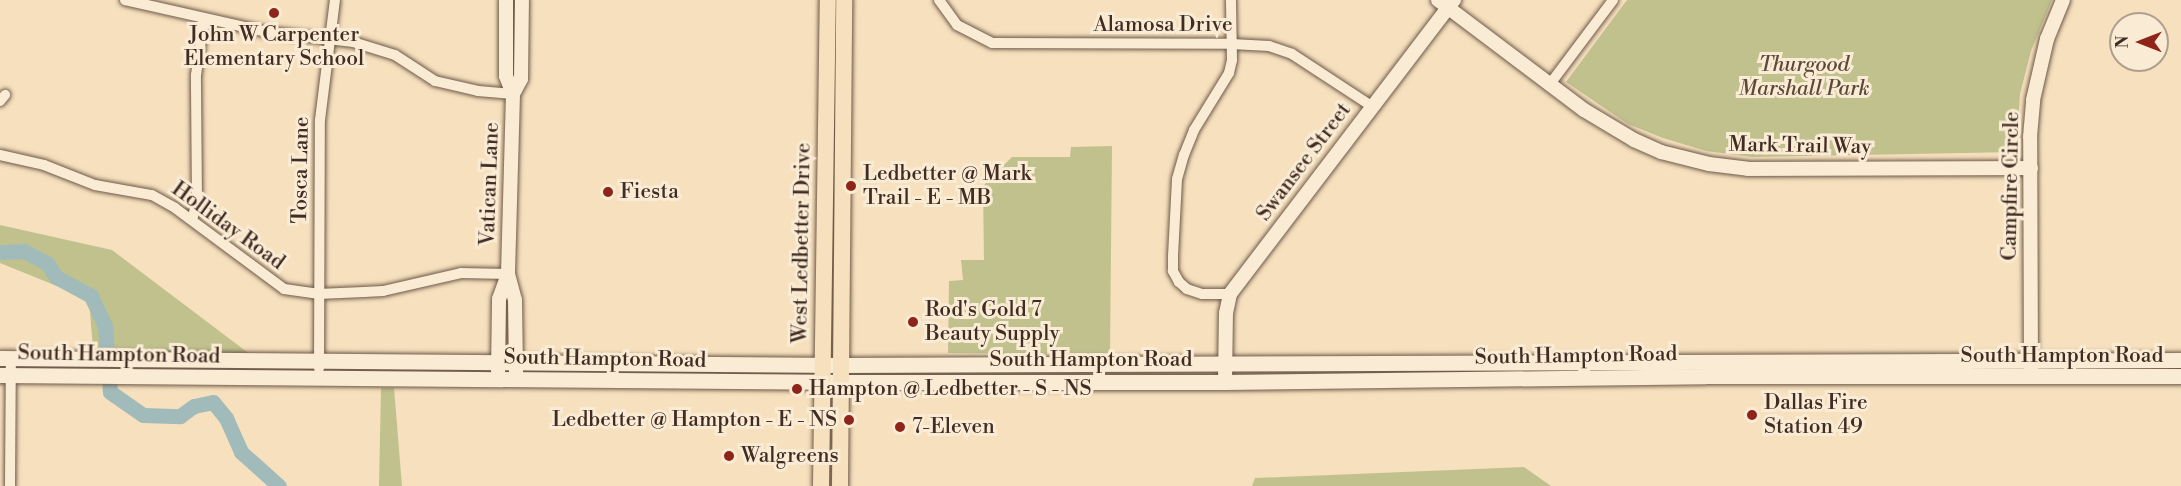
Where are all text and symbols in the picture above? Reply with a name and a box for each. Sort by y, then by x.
marker: John W Carpenter Elementary School [267,6,281,20]
street label: Alamosa Drive [1093,12,1233,38]
north arrow [2109,12,2169,72]
place label: John W Carpenter Elementary School [184,22,364,72]
text: N [2113,36,2133,48]
park label: Thurgood Marshall Park [1739,52,1869,102]
street label: Swansee Street [1251,98,1357,226]
street label: Campfire Circle [1997,111,2025,261]
street label: Tosca Lane [287,116,315,224]
street label: Vatican Lane [475,122,505,246]
street label: Mark Trail Way [1728,132,1872,160]
street label: West Ledbetter Drive [788,142,816,344]
place label: Ledbetter @ Mark Trail - E - MB [863,161,1032,211]
street label: Holliday Road [167,177,289,275]
place label: Fiesta [620,179,679,205]
marker: Ledbetter @ Mark Trail - E - MB [844,179,858,193]
marker: Fiesta [601,185,615,199]
place label: Rod's Gold 7 Beauty Supply [925,297,1060,347]
marker: Rod's Gold 7 Beauty Supply [906,315,920,329]
street label: South Hampton Road [17,341,221,369]
street label: South Hampton Road [1474,342,1678,370]
street label: South Hampton Road [1961,343,2163,369]
street label: South Hampton Road [503,345,707,373]
street label: South Hampton Road [990,347,1192,373]
place label: Hampton @ Ledbetter - S - NS [809,376,1092,402]
marker: Hampton @ Ledbetter - S - NS [790,382,804,396]
place label: Dallas Fire Station 49 [1764,390,1868,440]
place label: Ledbetter @ Hampton - E - NS [552,407,837,433]
marker: Dallas Fire Station 49 [1745,408,1759,422]
marker: Ledbetter @ Hampton - E - NS [842,413,856,427]
place label: 7-Eleven [912,414,995,440]
marker: 7-Eleven [893,420,907,434]
place label: Walgreens [741,443,839,469]
marker: Walgreens [722,449,736,463]

